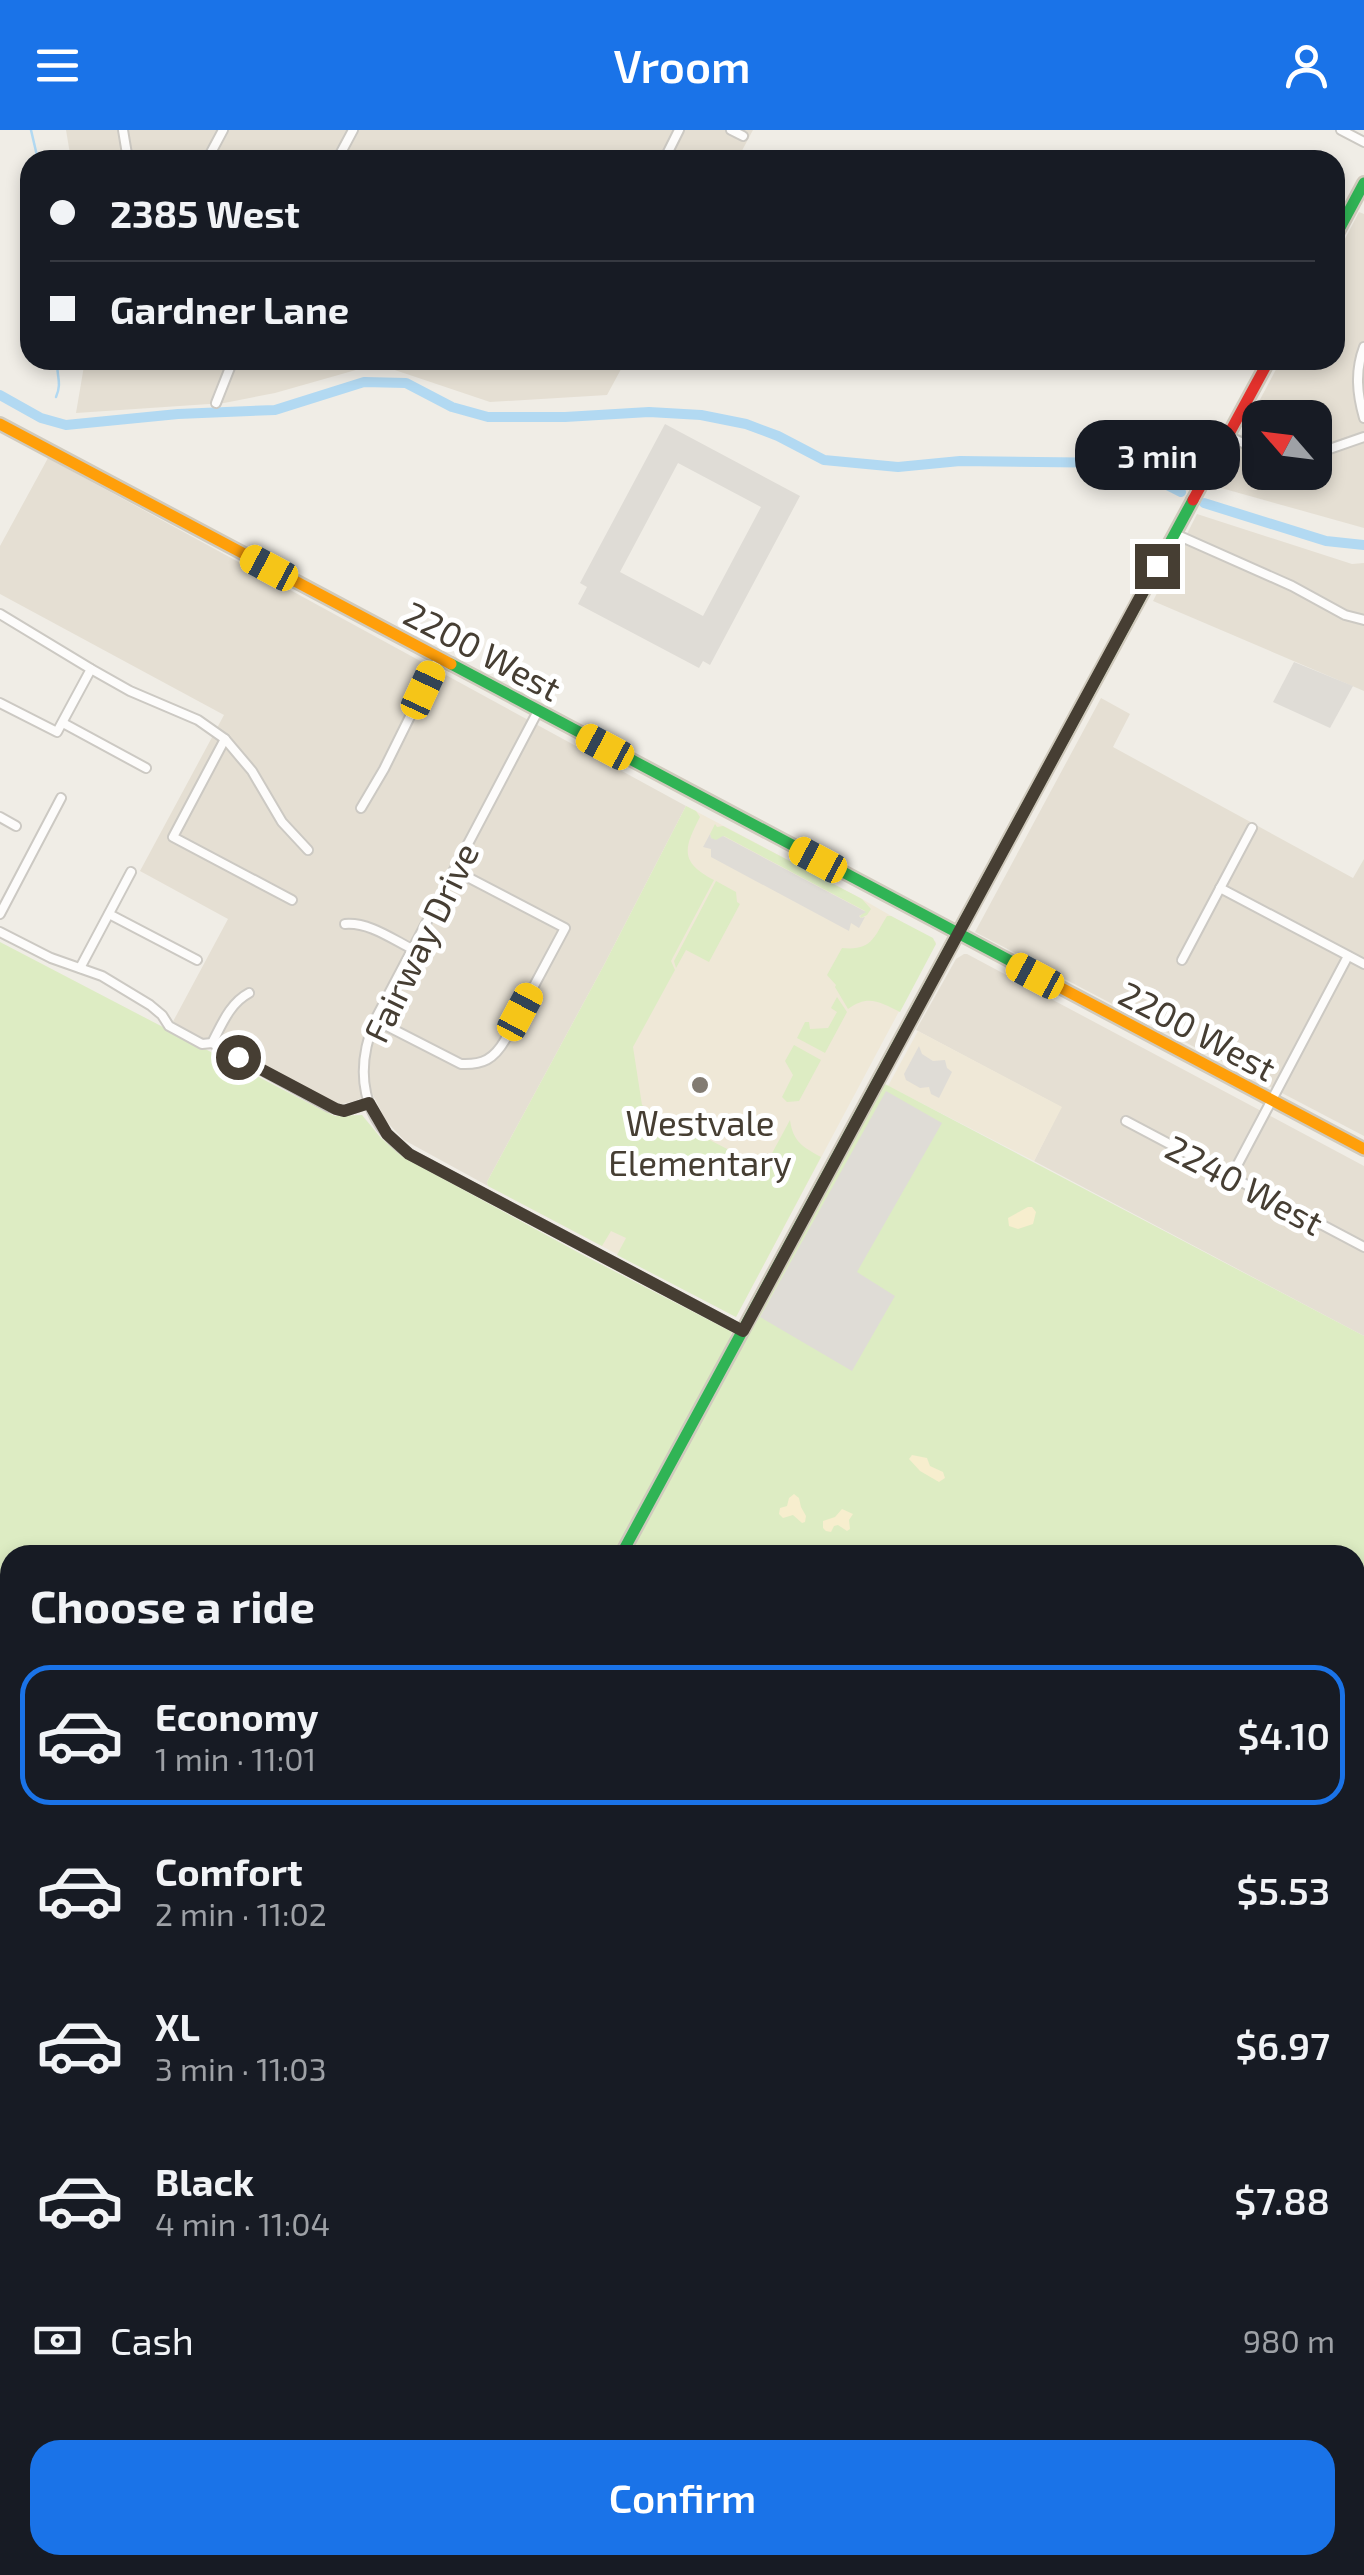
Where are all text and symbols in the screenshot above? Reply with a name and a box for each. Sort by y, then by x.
icon: menu [30,38,85,93]
text: Vroom [613,38,751,92]
icon: person [1279,38,1334,93]
text: 2385 West [110,190,300,236]
text: Gardner Lane [110,286,349,332]
north arrow [1242,400,1332,490]
map controls [1242,400,1332,490]
callout: 3 min [1074,421,1240,491]
text: 3 min [1117,436,1198,474]
car [235,541,303,595]
route end [1135,544,1180,589]
street label: 2200 West [397,591,569,709]
car [397,656,449,724]
car [571,720,639,774]
car [784,833,852,887]
street label: Fairway Drive [354,835,486,1049]
car [1001,949,1069,1003]
street label: 2200 West [1112,971,1284,1089]
car [493,978,547,1046]
route start [216,1035,261,1080]
marker: Westvale Elementary [689,1074,711,1096]
place label: Westvale Elementary [608,1101,792,1183]
street label: 2240 West [1159,1125,1331,1243]
text: Choose a ride [30,1578,315,1632]
icon: car [35,1690,125,1780]
text: Economy [155,1693,319,1739]
text: $4.10 [1238,1712,1330,1758]
text: 1 min · 11:01 [155,1739,316,1777]
icon: car [35,1845,125,1935]
text: Comfort [155,1848,303,1894]
text: $5.53 [1236,1867,1330,1913]
text: 2 min · 11:02 [155,1894,327,1932]
icon: car [35,2000,125,2090]
text: XL [155,2003,200,2049]
text: $6.97 [1235,2022,1330,2068]
text: 3 min · 11:03 [155,2049,326,2087]
icon: car [35,2155,125,2245]
text: Black [155,2158,254,2204]
text: $7.88 [1234,2177,1330,2223]
text: 4 min · 11:04 [155,2204,330,2242]
icon: cash [30,2313,85,2368]
text: Cash [110,2317,194,2363]
text: 980 m [1243,2321,1335,2359]
button: Confirm [30,2440,1335,2555]

